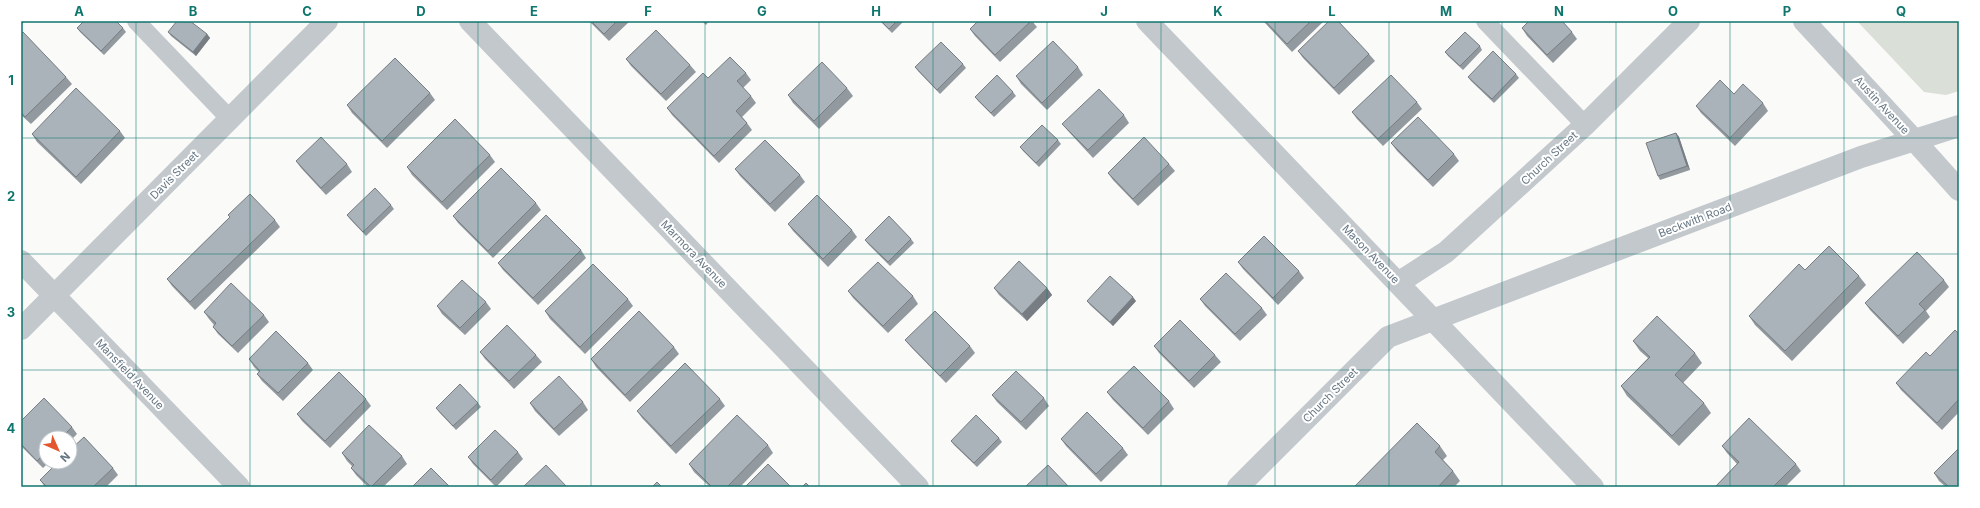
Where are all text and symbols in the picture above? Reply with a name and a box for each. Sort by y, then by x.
text: A [74,3,84,19]
text: B [189,3,198,19]
text: C [302,3,312,19]
text: D [416,3,426,19]
text: E [530,3,538,19]
text: F [644,3,652,19]
text: G [757,3,767,19]
text: H [871,3,881,19]
text: I [988,3,992,19]
text: J [1100,3,1108,19]
text: K [1213,3,1223,19]
text: L [1328,3,1336,19]
text: M [1440,3,1452,19]
text: N [1554,3,1564,19]
text: O [1668,3,1678,19]
text: P [1783,3,1791,19]
text: Q [1896,3,1906,19]
text: 1 [8,72,14,88]
street label: Austin Avenue [1852,73,1912,137]
street label: Church Street [1518,128,1580,188]
street label: Davis Street [147,148,201,202]
text: 2 [7,188,15,204]
street label: Beckwith Road [1656,200,1734,240]
street label: Marmora Avenue [658,217,730,291]
street label: Mason Avenue [1339,222,1403,286]
text: 3 [7,304,15,320]
street label: Mansfield Avenue [93,336,167,412]
street label: Church Street [1300,364,1361,425]
text: 4 [7,420,16,436]
north arrow [38,430,78,470]
text: N [57,449,73,465]

